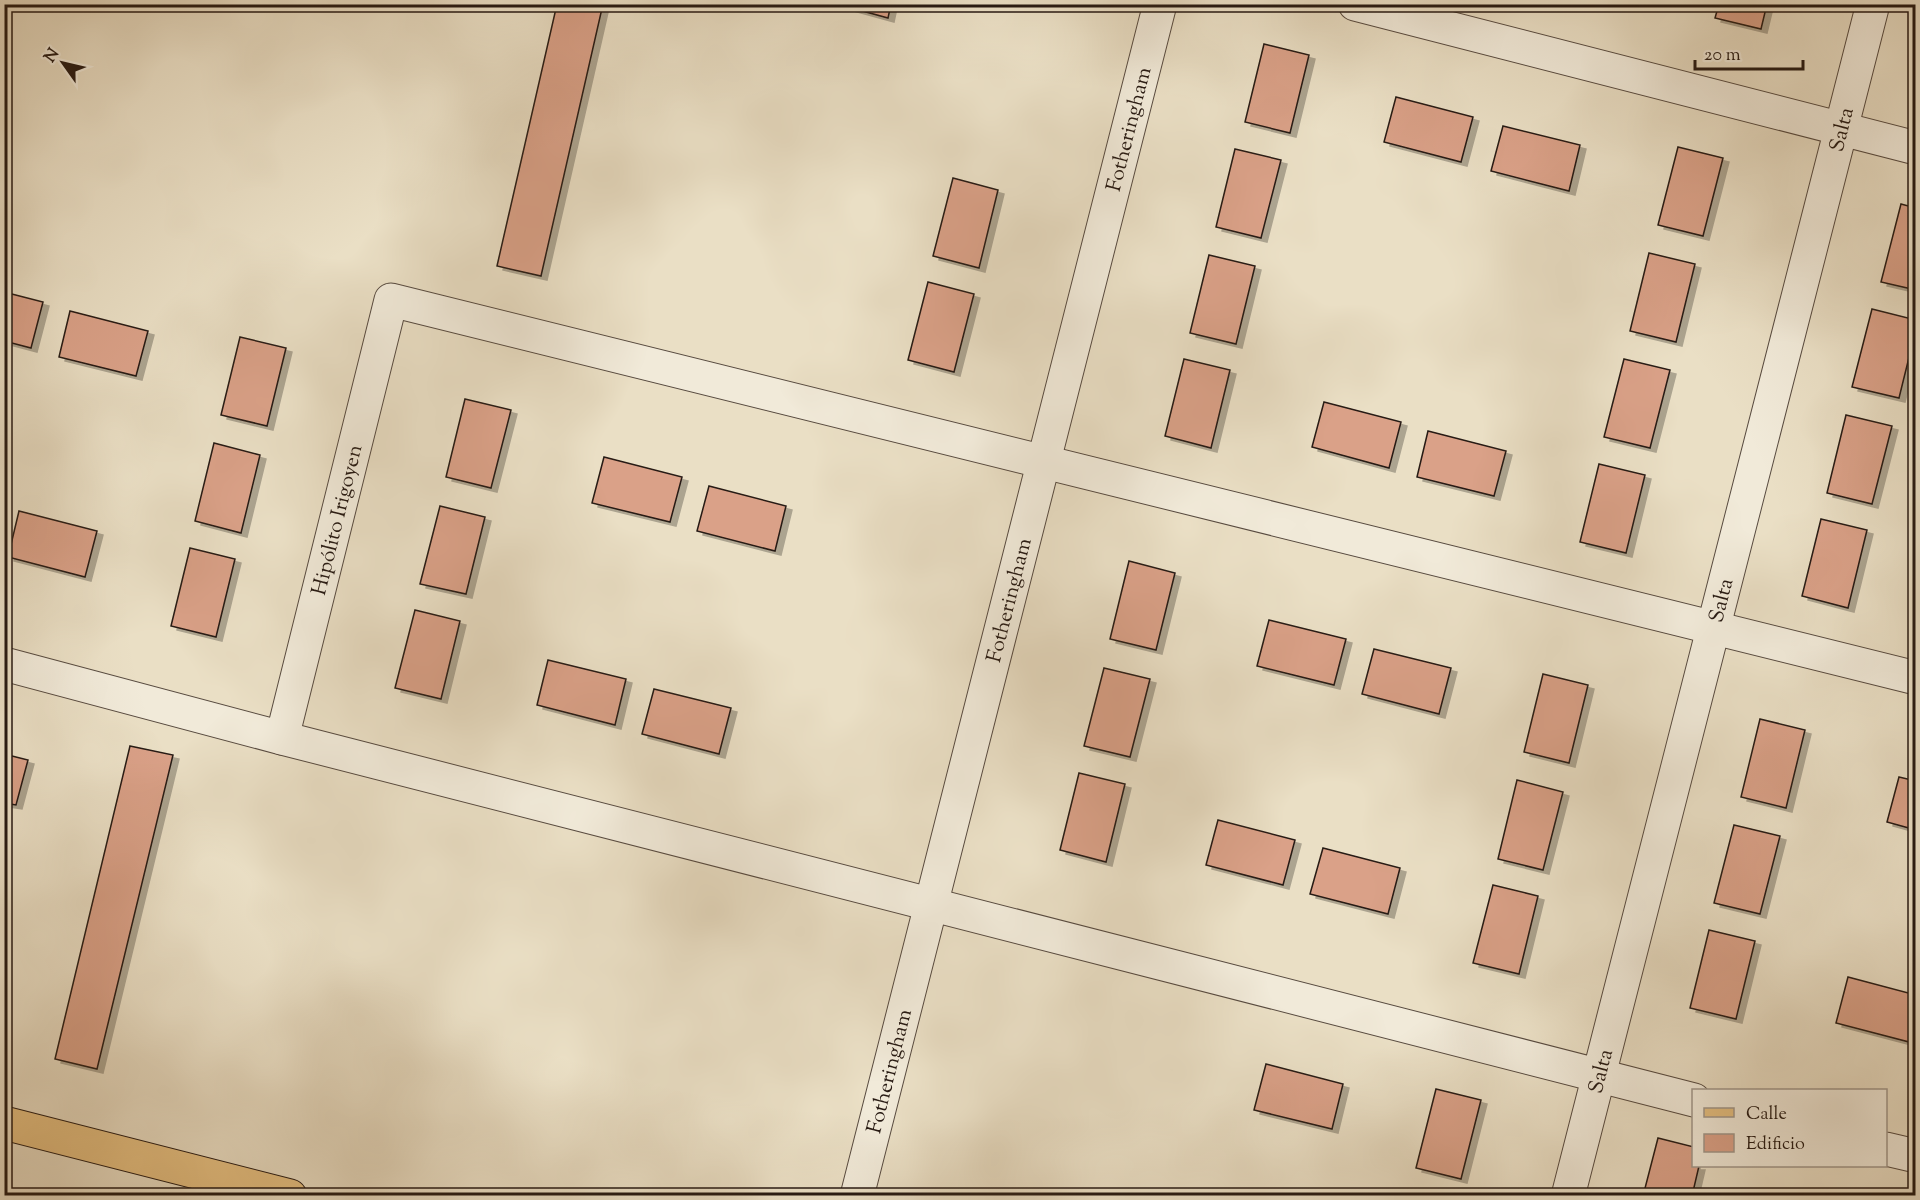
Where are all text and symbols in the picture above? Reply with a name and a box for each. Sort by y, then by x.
north arrow [33,33,93,93]
scale bar [1695,33,1803,71]
text: 20 m [1704,43,1741,69]
text: N [40,44,66,68]
street label: Fotheringham [1100,64,1160,195]
street label: Salta [1823,104,1863,155]
street label: Hipólito Irigoyen [305,442,371,599]
street label: Fotheringham [980,535,1041,666]
street label: Salta [1702,575,1743,626]
street label: Fotheringham [860,1006,921,1137]
street label: Salta [1582,1046,1622,1097]
legend [1692,1089,1887,1167]
text: Calle [1746,1102,1787,1128]
text: Edificio [1746,1132,1805,1158]

